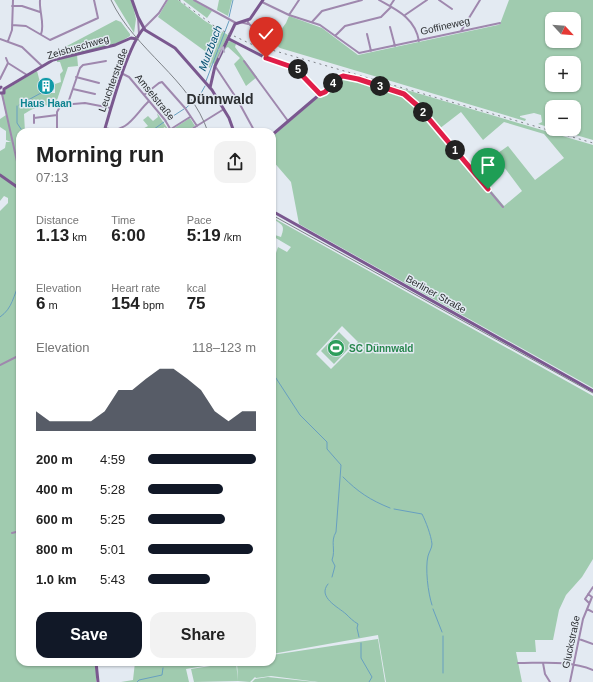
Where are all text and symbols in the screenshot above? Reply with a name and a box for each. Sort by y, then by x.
north arrow [545,12,581,48]
map controls [545,12,581,136]
street label: Goffineweg [419,15,471,37]
pin [249,17,283,58]
icon: check [255,23,277,45]
water label: Mutzbach [196,24,224,72]
street label: Zeisbuschweg [46,33,110,61]
street label: Leuchterstraße [96,46,130,113]
one-way arrow [218,46,226,58]
button: + [545,56,581,92]
pin: 5 [288,59,308,79]
text: 5 [295,63,301,75]
street label: Amselstraße [133,72,177,123]
pin: 4 [323,73,343,93]
building icon: Haus Haan [36,76,56,96]
pin: 3 [370,76,390,96]
text: 4 [330,77,336,89]
text: 3 [377,80,383,92]
district label: Dünnwald [187,91,253,107]
place label: Haus Haan [20,98,72,109]
button: − [545,100,581,136]
pin: 2 [413,102,433,122]
text: 2 [420,106,426,118]
pin: 1 [445,140,465,160]
button: share [214,141,256,183]
text: Morning run [36,142,164,167]
text: 1 [452,144,458,156]
pin [471,148,505,189]
icon: arrive [477,154,499,176]
text: 07:13 [36,170,69,185]
text: Distance [36,214,79,226]
text: Time [111,214,135,226]
text: Pace [187,214,212,226]
text: 1.13 [36,226,69,245]
text: 6:00 [111,226,145,245]
text: 5:19 [187,226,221,245]
text: km [69,231,87,243]
text: /km [221,231,241,243]
street label: Berliner Straße [404,273,468,315]
text: Elevation [36,282,81,294]
text: Heart rate [111,282,160,294]
text: kcal [187,282,206,294]
text: 6 [36,294,45,313]
text: 154 [111,294,140,313]
text: 75 [187,294,206,313]
text: m [45,299,58,311]
text: bpm [140,299,164,311]
sports icon: SC Dünnwald [326,338,346,358]
text: Elevation [36,340,89,355]
text: 118–123 m [192,340,256,355]
place label: SC Dünnwald [349,343,413,354]
text: 200 m [36,452,73,467]
text: 4:59 [100,452,125,467]
text: 400 m [36,482,73,497]
text: 5:28 [100,482,125,497]
text: 600 m [36,512,73,527]
text: 5:25 [100,512,125,527]
text: 800 m [36,542,73,557]
text: 5:01 [100,542,125,557]
text: 1.0 km [36,572,76,587]
text: 5:43 [100,572,125,587]
button: Save [36,612,142,658]
button: Share [150,612,256,658]
street label: Gluckstraße [560,614,582,670]

